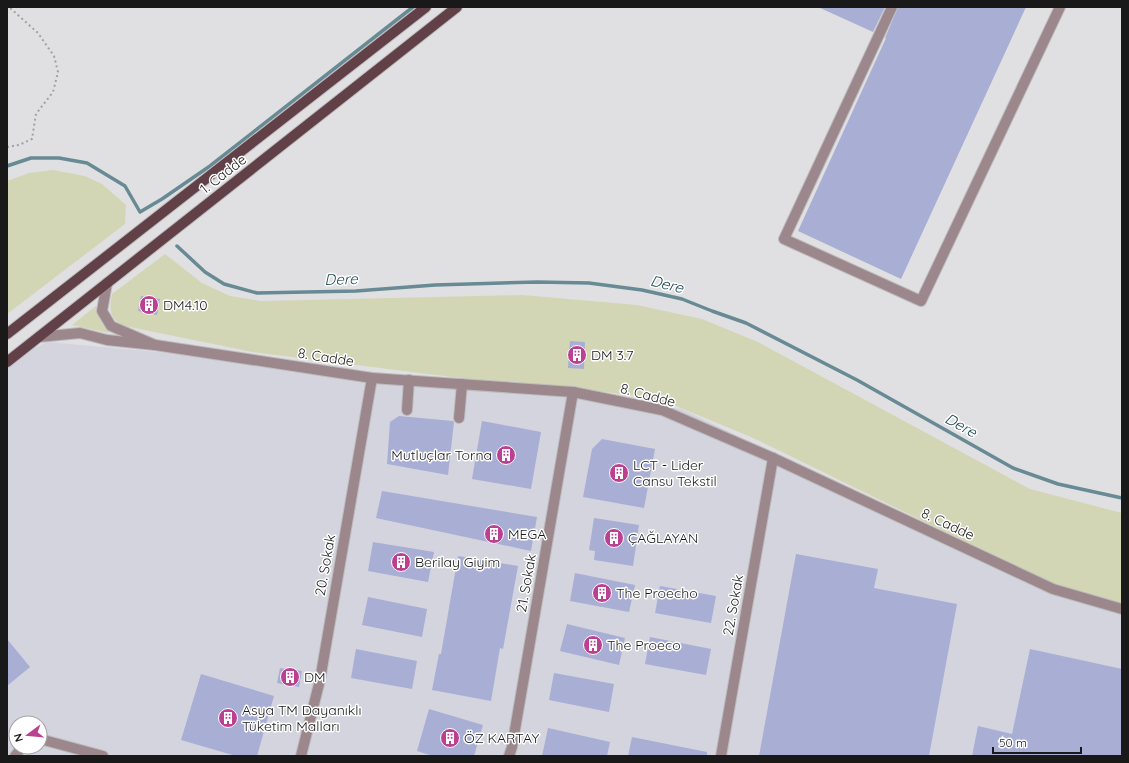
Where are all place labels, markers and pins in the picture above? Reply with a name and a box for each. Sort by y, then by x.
building icon: DM4.10 [138,294,160,316]
place label: DM4.10 [163,296,207,314]
building icon: DM 3.7 [566,344,588,366]
place label: DM 3.7 [591,346,634,364]
building icon: Mutluçlar Torna [495,444,517,466]
place label: Mutluçlar Torna [391,446,492,464]
place label: LCT - Lider Cansu Tekstil [633,456,717,490]
building icon: LCT - Lider Cansu Tekstil [608,462,630,484]
building icon: MEGA [483,523,505,545]
place label: MEGA [508,525,546,543]
building icon: ÇAĞLAYAN [603,527,625,549]
place label: ÇAĞLAYAN [628,529,698,547]
building icon: Berilay Giyim [390,551,412,573]
place label: Berilay Giyim [415,553,500,571]
building icon: The Proecho [591,582,613,604]
place label: The Proecho [616,584,698,602]
building icon: The Proeco [582,634,604,656]
place label: The Proeco [607,636,681,654]
building icon: DM [279,666,301,688]
place label: DM [304,668,326,686]
place label: Asya TM Dayanıklı Tüketim Malları [242,701,361,735]
building icon: Asya TM Dayanıklı Tüketim Malları [217,707,239,729]
building icon: ÖZ KARTAY [439,727,461,749]
place label: ÖZ KARTAY [464,729,539,747]

